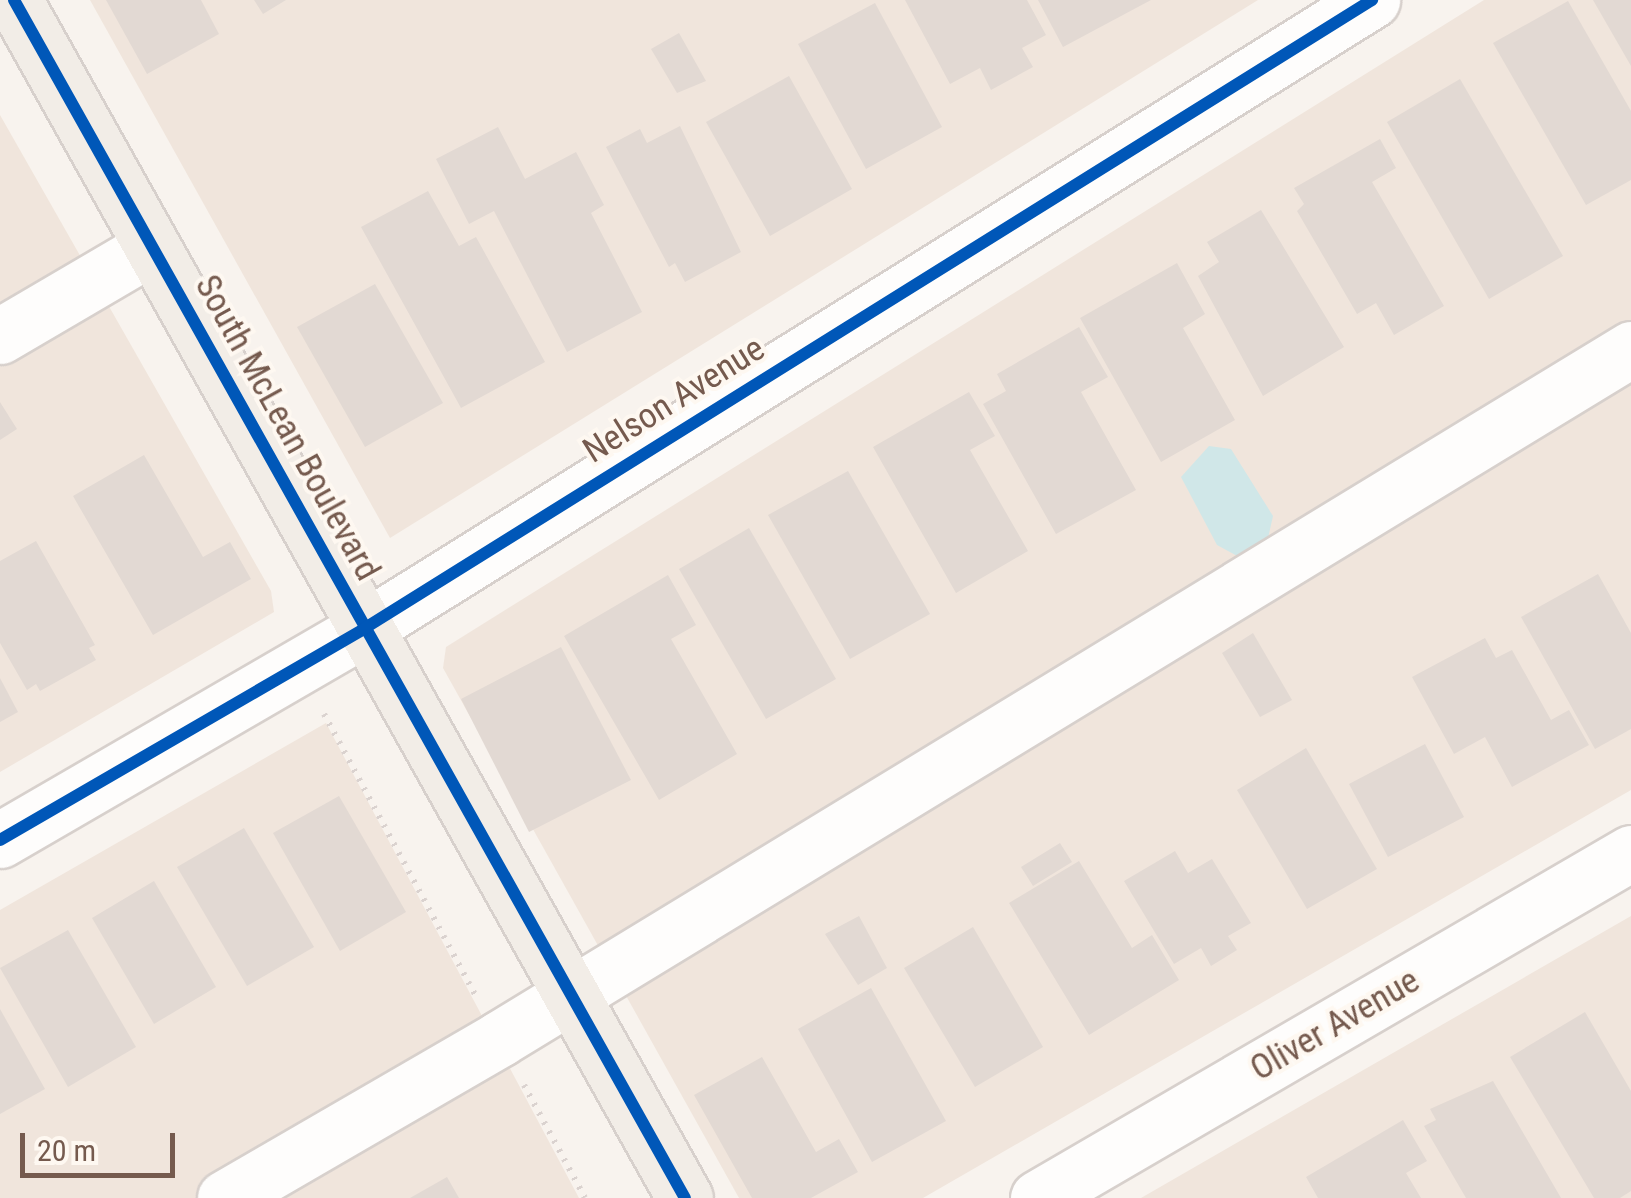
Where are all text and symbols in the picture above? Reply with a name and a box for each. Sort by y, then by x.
street label: South McLean Boulevard [186,268,388,588]
street label: Nelson Avenue [576,328,772,472]
street label: Oliver Avenue [1243,960,1427,1090]
scale bar [25,1113,180,1175]
text: 20 m [37,1133,96,1168]

